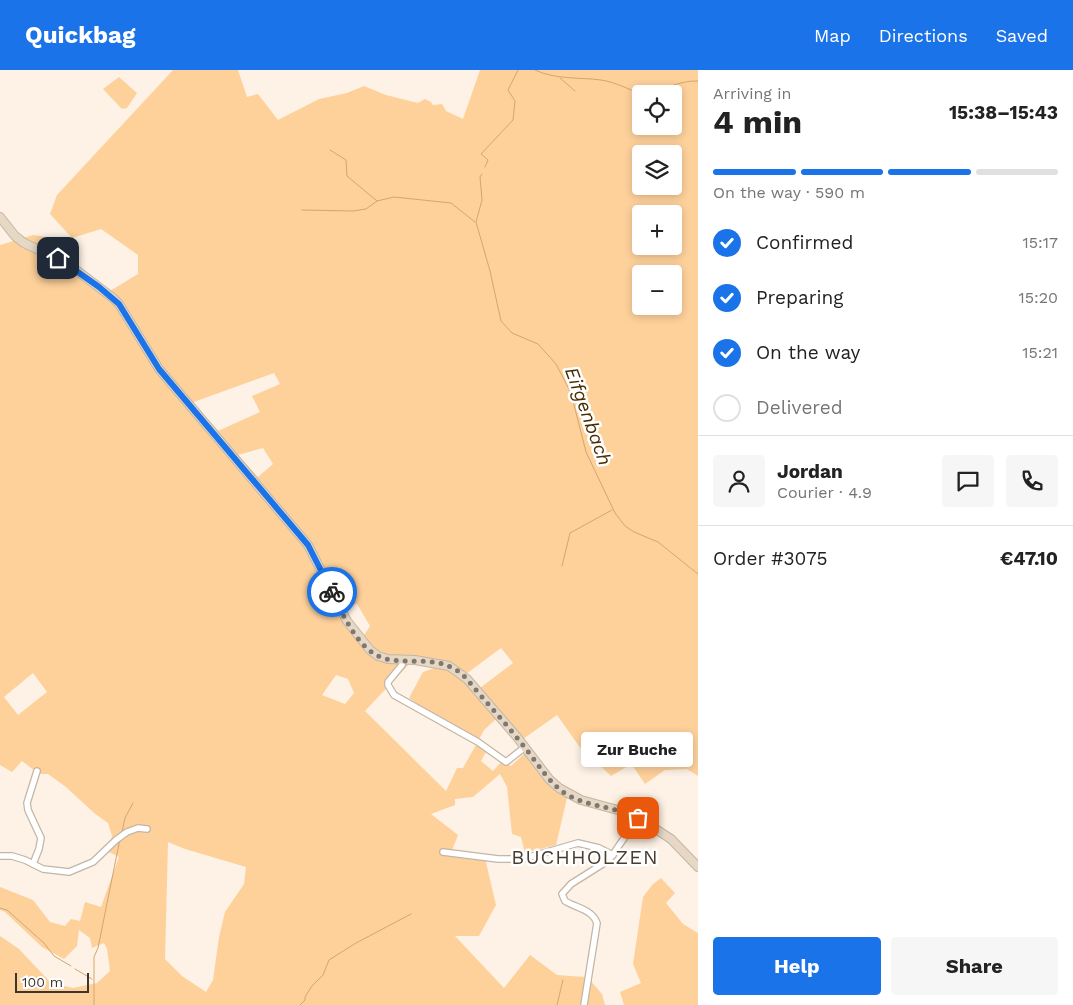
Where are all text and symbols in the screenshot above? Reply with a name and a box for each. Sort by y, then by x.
text: Quickbag [25,21,135,49]
text: Map [814,25,851,46]
text: Directions [879,25,968,46]
text: Saved [996,25,1048,46]
text: Arriving in [713,84,791,103]
map controls [632,85,682,315]
button: locate [632,85,682,135]
text: 15:38–15:43 [949,101,1058,124]
text: 4 min [713,103,802,141]
button: layers [632,145,682,195]
text: On the way · 590 m [713,183,865,202]
button: + [632,205,682,255]
icon: check [713,229,741,257]
text: Confirmed [756,231,853,254]
text: 15:17 [1022,233,1058,252]
pin [37,237,79,279]
icon: home [44,244,72,272]
button: − [632,265,682,315]
icon: check [713,284,741,312]
text: Preparing [756,286,843,309]
text: 15:20 [1018,288,1058,307]
icon: check [713,339,741,367]
text: On the way [756,341,860,364]
text: 15:21 [1022,343,1058,362]
water label: Eifgenbach [560,364,617,468]
text: Delivered [756,396,843,419]
button: person [713,455,765,507]
button: chat [942,455,994,507]
button: phone [1006,455,1058,507]
text: Jordan [777,460,843,483]
text: Courier · 4.9 [777,483,872,502]
text: Order #3075 [713,547,828,570]
text: €47.10 [1000,547,1058,570]
courier [307,567,357,617]
icon: bike [318,578,346,606]
callout: Zur Buche [582,733,694,768]
text: Zur Buche [597,740,677,759]
pin [617,797,659,839]
icon: bag [624,804,652,832]
district label: BUCHHOLZEN [511,845,659,869]
button: Help [713,937,881,995]
button: Share [891,937,1058,995]
scale bar [15,970,89,993]
text: 100 m [22,974,63,990]

